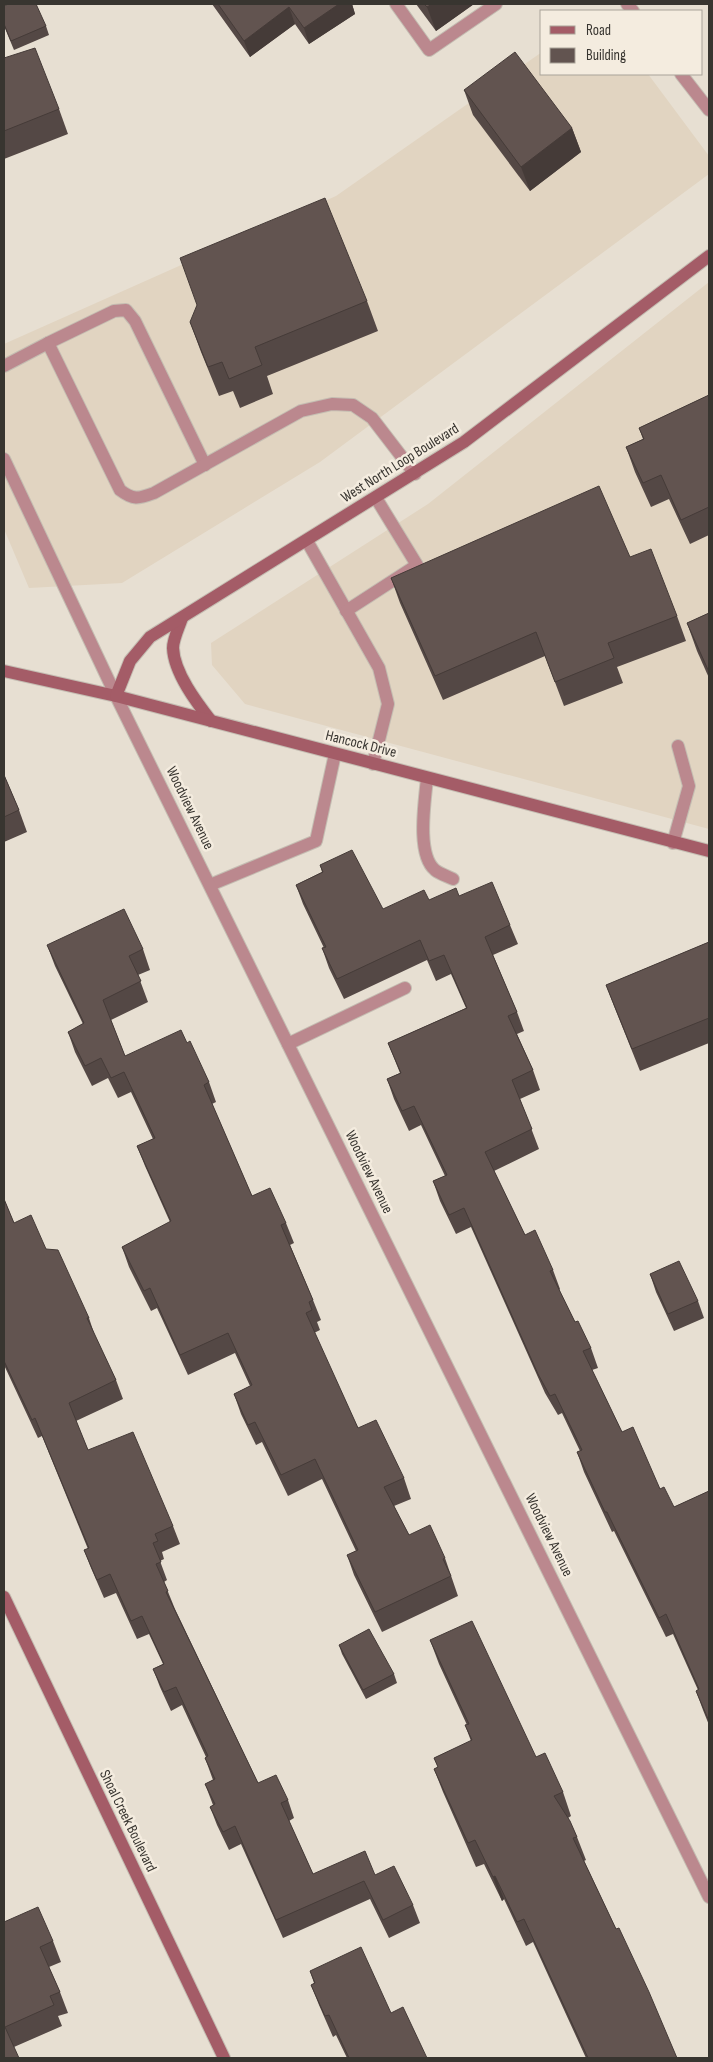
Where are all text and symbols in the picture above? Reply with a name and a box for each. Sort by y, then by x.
legend [540,10,703,75]
text: Road [586,21,611,40]
text: Building [586,46,626,65]
street label: West North Loop Boulevard [337,419,463,507]
street label: Hancock Drive [324,726,398,762]
street label: Woodview Avenue [162,763,218,853]
street label: Woodview Avenue [341,1127,397,1217]
street label: Woodview Avenue [521,1490,577,1580]
street label: Shoal Creek Boulevard [95,1767,161,1875]

